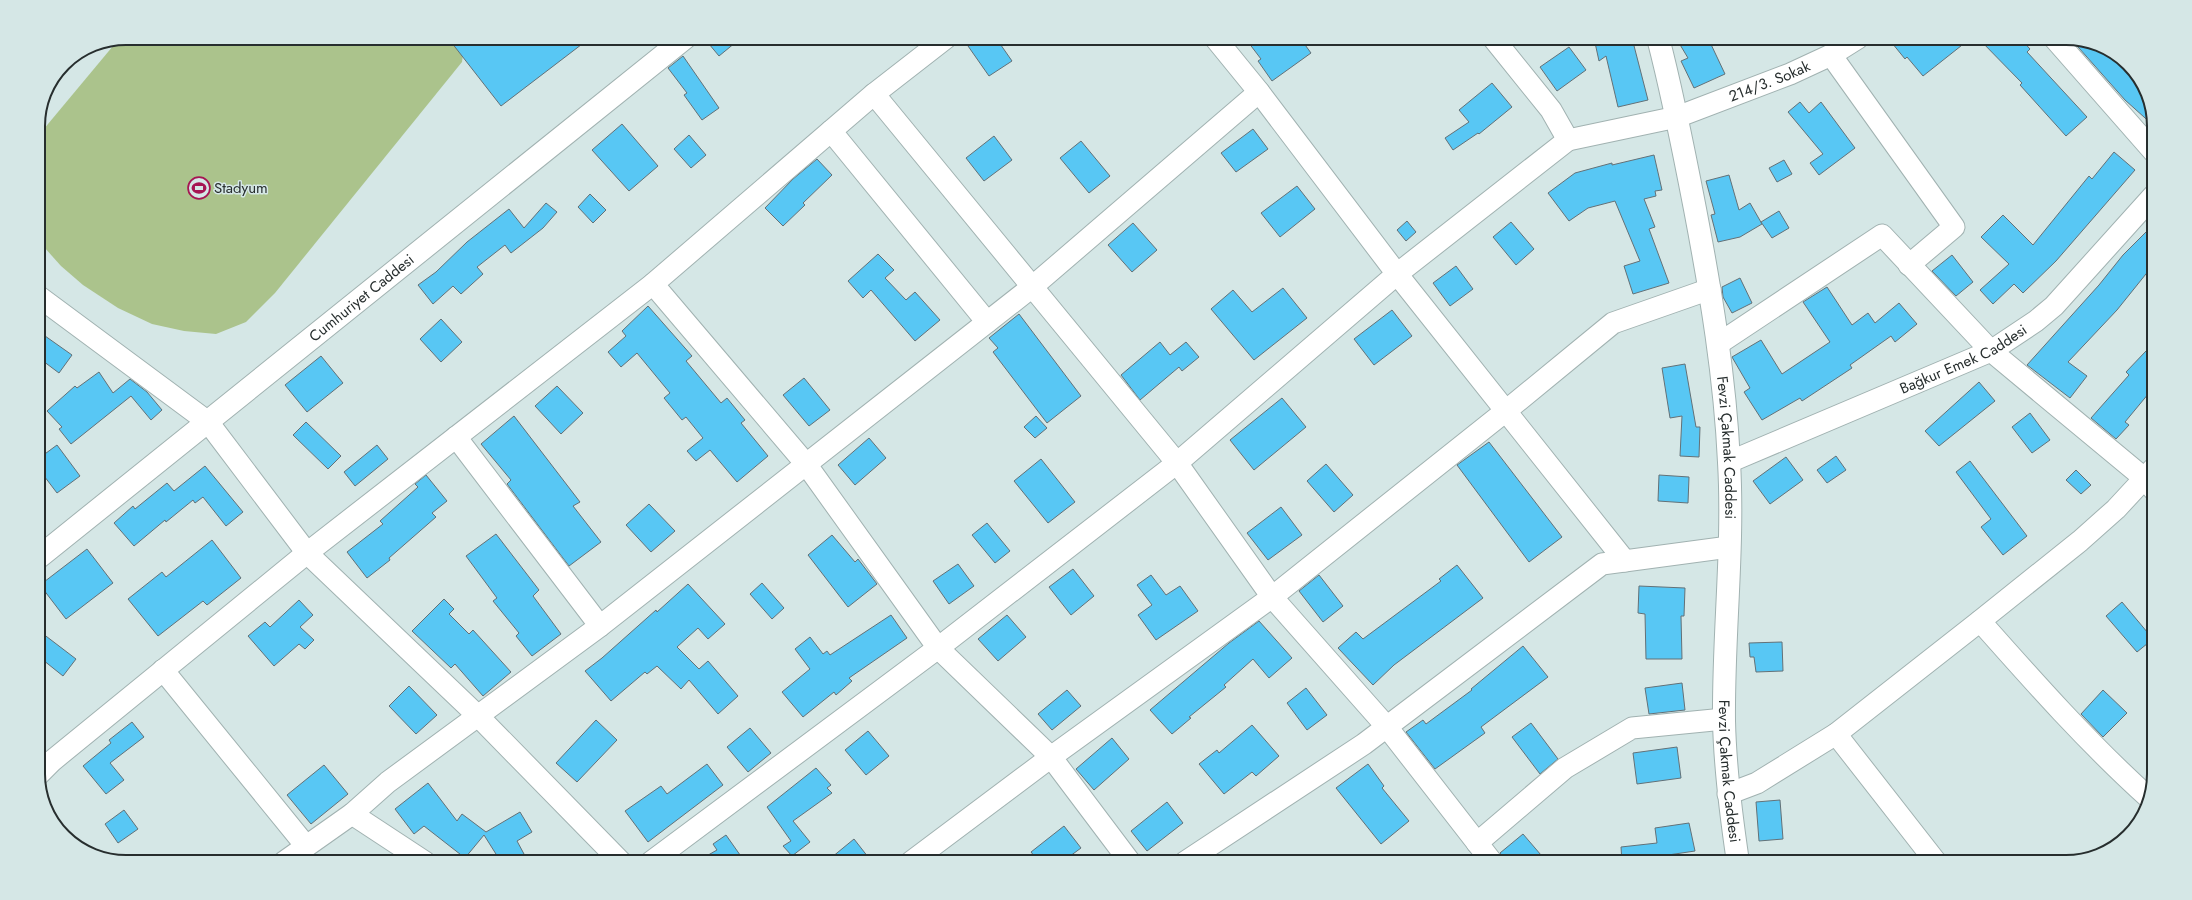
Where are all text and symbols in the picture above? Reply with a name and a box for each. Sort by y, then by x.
street label: 214/3. Sokak [1726,55,1814,107]
sports icon: Stadyum [186,175,212,201]
place label: Stadyum [214,177,268,199]
street label: Cumhuriyet Caddesi [304,249,419,347]
street label: Bağkur Emek Caddesi [1896,319,2031,399]
street label: Fevzi Çakmak Caddesi [1711,375,1741,519]
street label: Fevzi Çakmak Caddesi [1713,700,1746,844]

